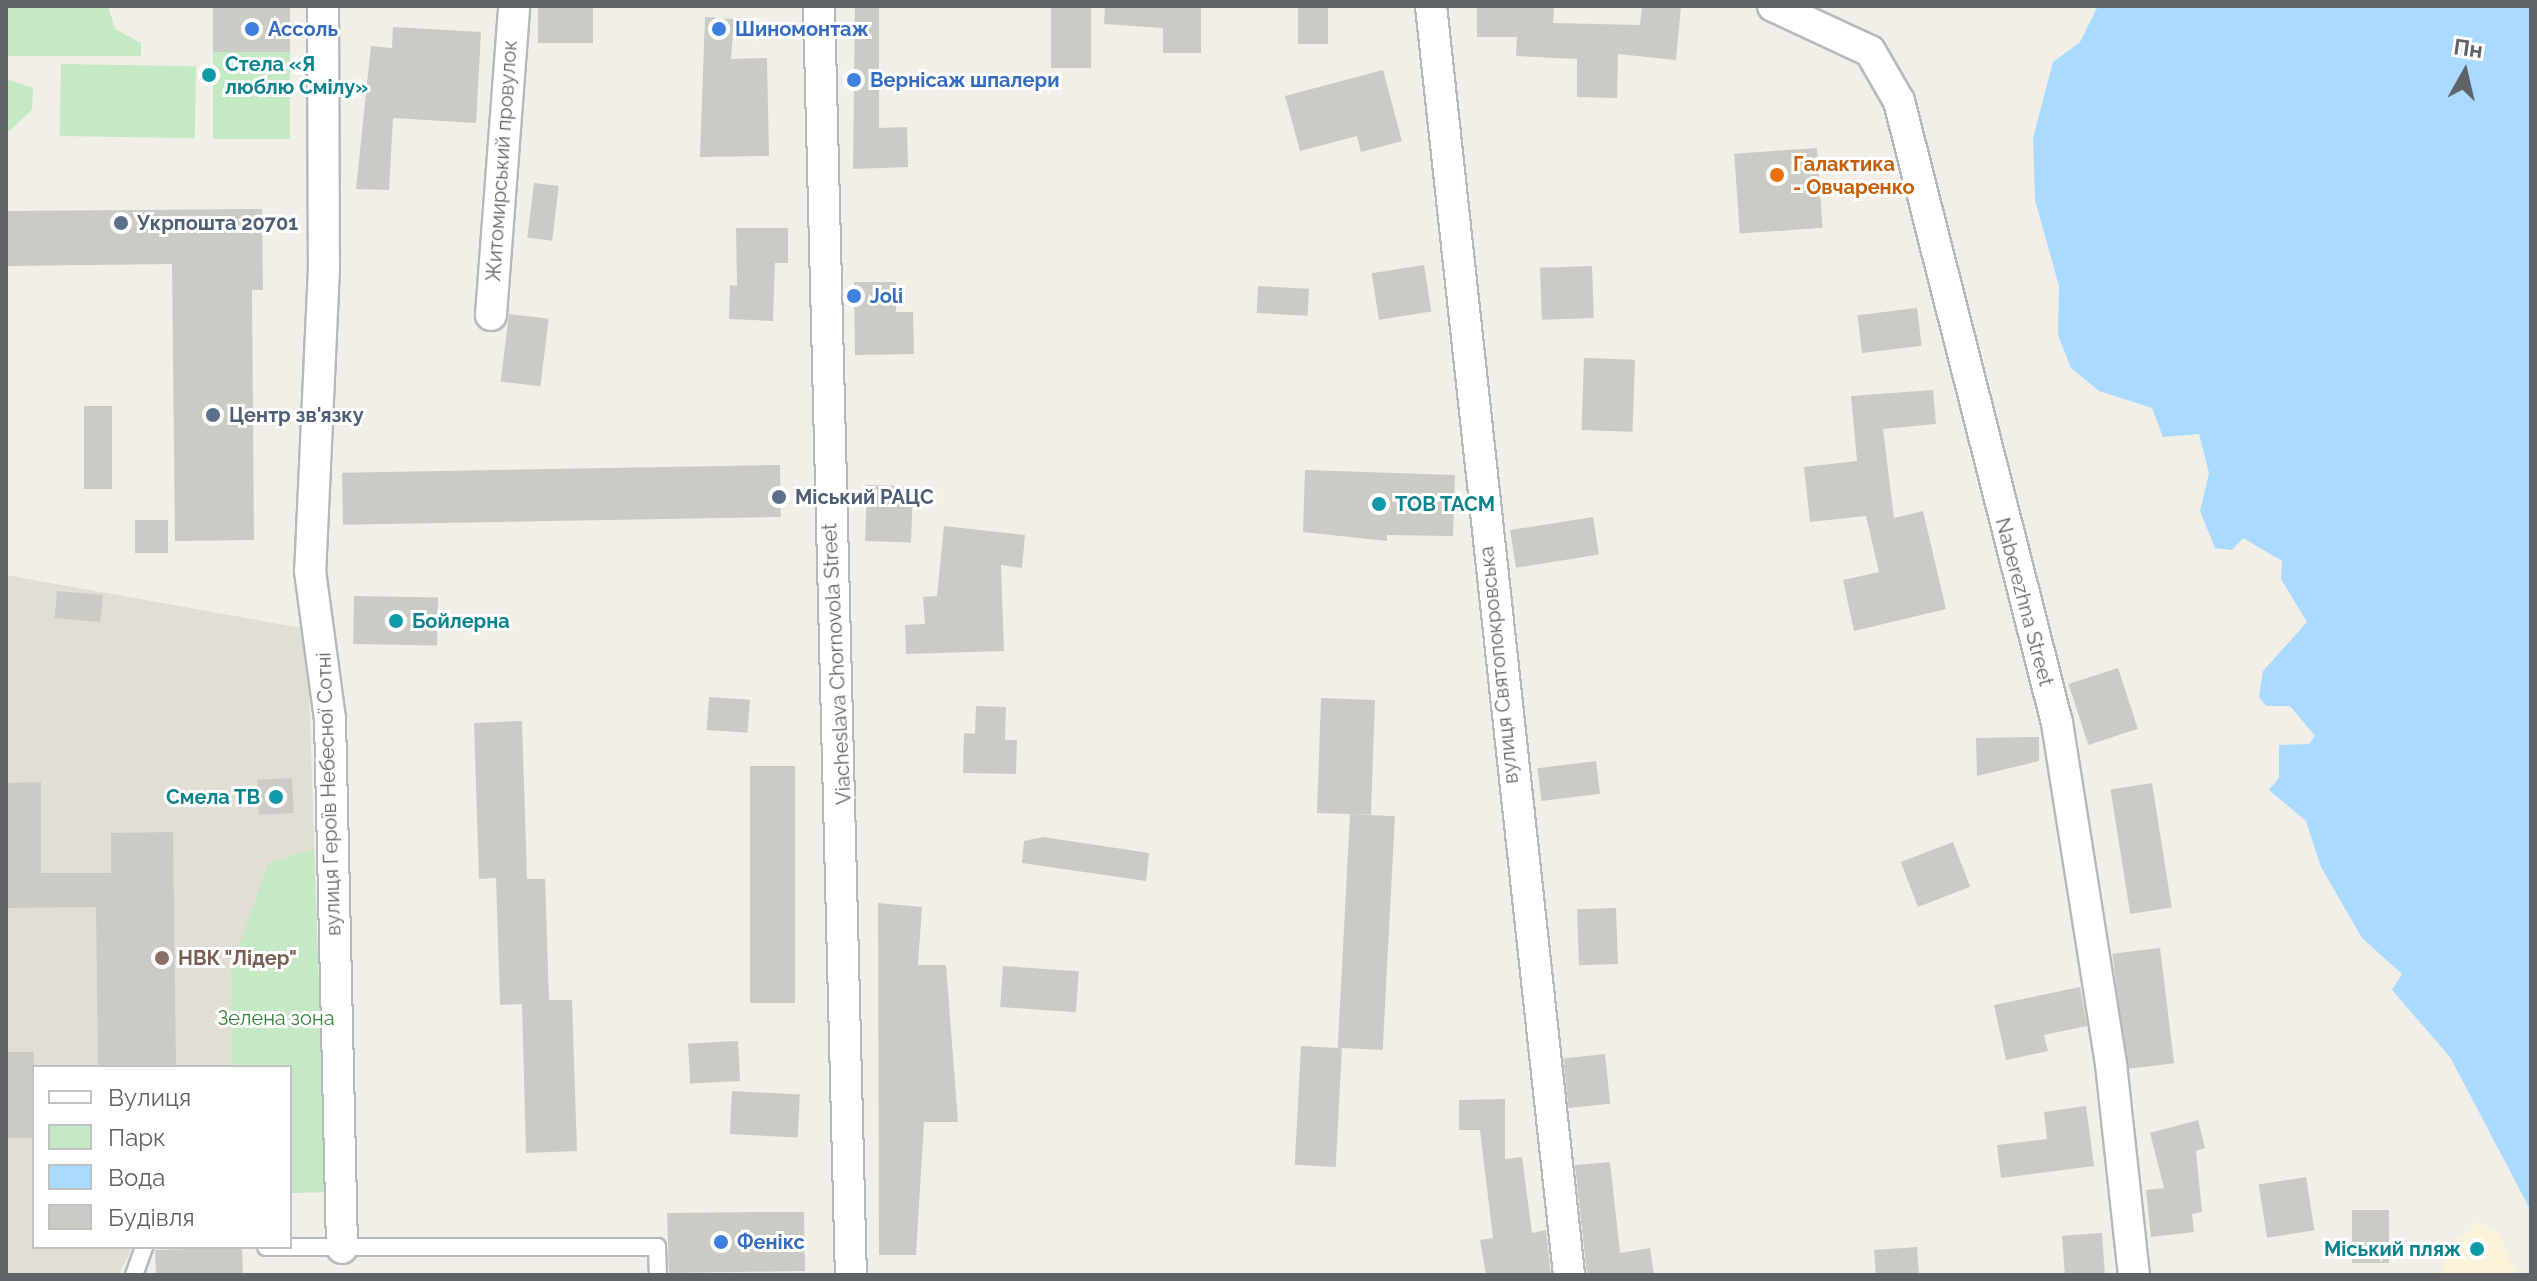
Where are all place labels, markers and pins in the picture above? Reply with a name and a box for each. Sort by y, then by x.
place label: Ассоль [268,17,338,41]
place label: Шиномонтаж [735,17,869,41]
marker: Ассоль [243,20,261,38]
marker: Шиномонтаж [710,20,728,38]
place label: Стела «Я люблю Смілу» [225,52,368,99]
marker: Стела «Я люблю Смілу» [200,66,218,84]
place label: Вернiсаж шпалери [870,68,1059,92]
marker: Вернiсаж шпалери [845,71,863,89]
place label: Галактика - Овчаренко [1793,152,1915,199]
marker: Галактика - Овчаренко [1768,166,1786,184]
place label: Укрпошта 20701 [137,211,298,235]
marker: Укрпошта 20701 [112,214,130,232]
place label: Joli [870,284,903,308]
marker: Joli [845,287,863,305]
place label: Центр зв'язку [229,403,364,427]
marker: Центр зв'язку [204,406,222,424]
place label: Міський РАЦС [795,485,934,509]
marker: Міський РАЦС [770,488,788,506]
place label: ТОВ ТАСМ [1395,492,1496,516]
marker: ТОВ ТАСМ [1370,495,1388,513]
place label: Бойлерна [412,609,510,633]
marker: Бойлерна [387,612,405,630]
place label: Смела ТВ [166,785,260,809]
marker: Смела ТВ [267,788,285,806]
place label: НВК "Лідер" [178,946,298,970]
marker: НВК "Лідер" [153,949,171,967]
place label: Фенікс [737,1230,805,1254]
marker: Фенікс [712,1233,730,1251]
place label: Міський пляж [2324,1237,2461,1261]
marker: Міський пляж [2468,1240,2486,1258]

